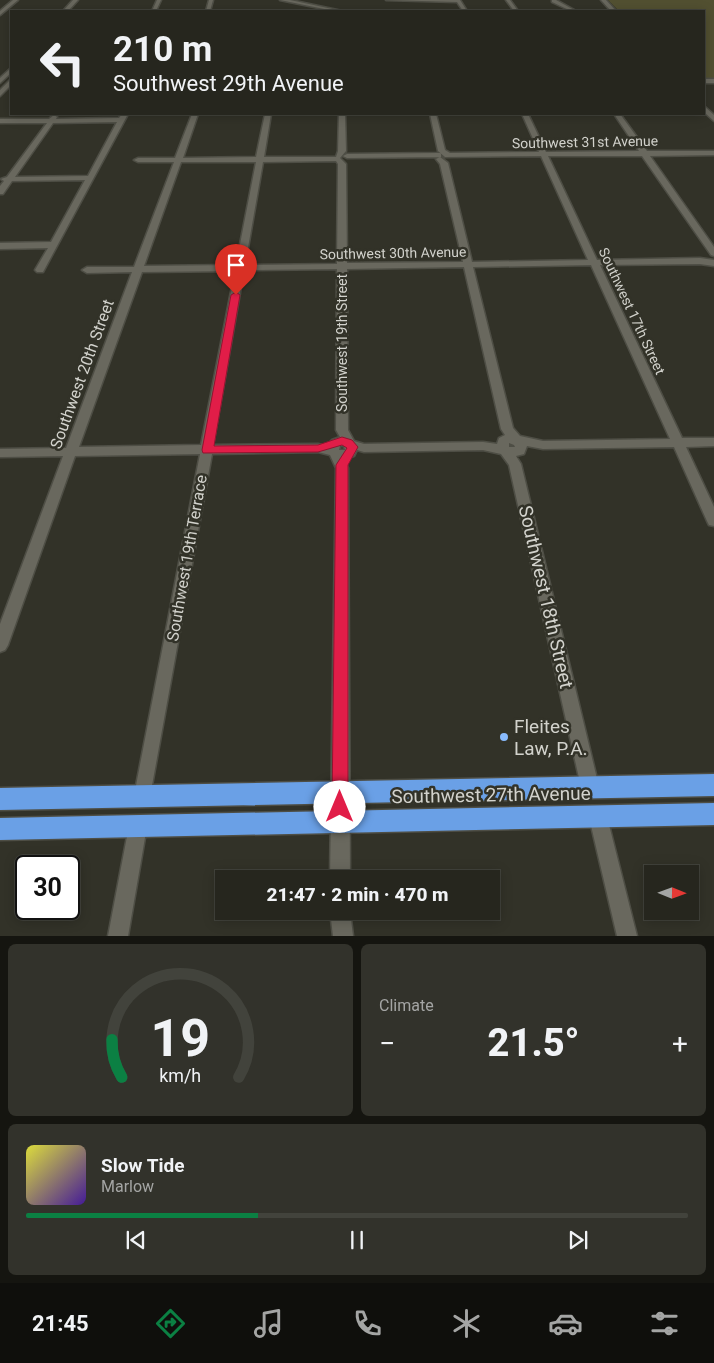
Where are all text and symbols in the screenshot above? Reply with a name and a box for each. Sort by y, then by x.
text: 210 m [113,29,212,70]
icon: left [30,30,95,95]
text: Southwest 29th Avenue [113,71,344,96]
street label: Southwest 31st Avenue [512,133,658,151]
pin [215,244,257,295]
street label: Southwest 30th Avenue [319,244,467,262]
street label: Southwest 17th Street [596,245,669,377]
icon: arrive [222,251,250,279]
street label: Southwest 19th Street [334,274,350,412]
street label: Southwest 20th Street [46,297,118,451]
street label: Southwest 19th Terrace [163,473,211,643]
street label: Southwest 18th Street [514,503,578,691]
place label: Fleites Law, P.A. [514,715,588,760]
marker: Fleites Law, P.A. [498,731,510,743]
position arrow [313,780,365,832]
street label: Southwest 27th Avenue [391,782,591,808]
speed limit sign: 30 [15,855,80,920]
north arrow [644,865,699,920]
map controls [644,865,699,920]
text: 21:47 · 2 min · 470 m [266,883,449,906]
text: Climate [379,996,434,1015]
text: 19 [151,1008,210,1069]
text: 21.5° [488,1021,580,1065]
text: − [379,1027,395,1060]
text: + [672,1027,688,1060]
text: km/h [160,1065,201,1086]
text: Slow Tide [101,1154,184,1177]
text: Marlow [101,1177,154,1196]
icon: previous [122,1226,150,1254]
icon: pause [343,1226,371,1254]
icon: next [564,1226,592,1254]
icon: directions [153,1306,188,1341]
icon: music [251,1306,286,1341]
icon: phone [350,1306,385,1341]
icon: climate [449,1306,484,1341]
icon: car [548,1306,583,1341]
icon: filters [647,1306,682,1341]
text: 21:45 [32,1311,89,1336]

